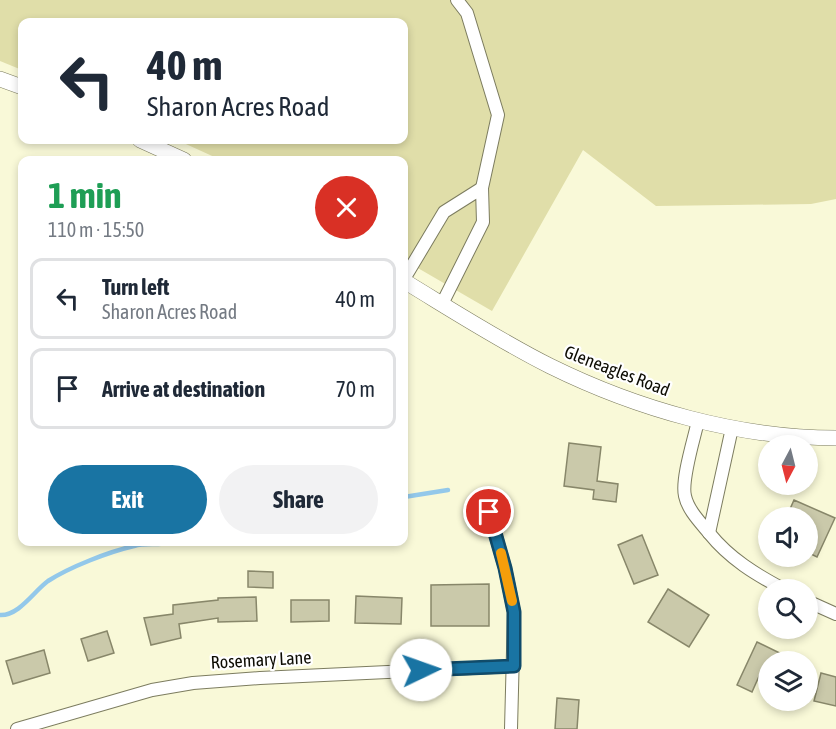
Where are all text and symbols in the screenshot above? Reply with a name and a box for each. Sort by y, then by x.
text: 40 m [147,41,222,89]
icon: left [48,42,126,120]
text: Sharon Acres Road [147,91,330,122]
text: 1 min [48,174,122,216]
button: close [315,176,378,239]
text: 110 m · 15:50 [48,218,144,241]
text: Turn left [102,274,169,300]
icon: left [51,282,84,315]
text: 40 m [335,286,375,312]
text: Sharon Acres Road [102,300,237,323]
street label: Gleneagles Road [561,341,673,400]
icon: arrive [51,372,84,405]
text: Arrive at destination [102,376,265,402]
text: 70 m [335,376,375,402]
north arrow [758,435,818,495]
map controls [758,435,818,711]
button: Exit [48,465,207,534]
button: Share [219,465,378,534]
pin [463,486,514,537]
icon: arrive [472,495,505,528]
button: sound [758,507,818,567]
button: search [758,579,818,639]
position arrow [389,638,453,702]
street label: Rosemary Lane [210,646,312,673]
button: layers [758,651,818,711]

